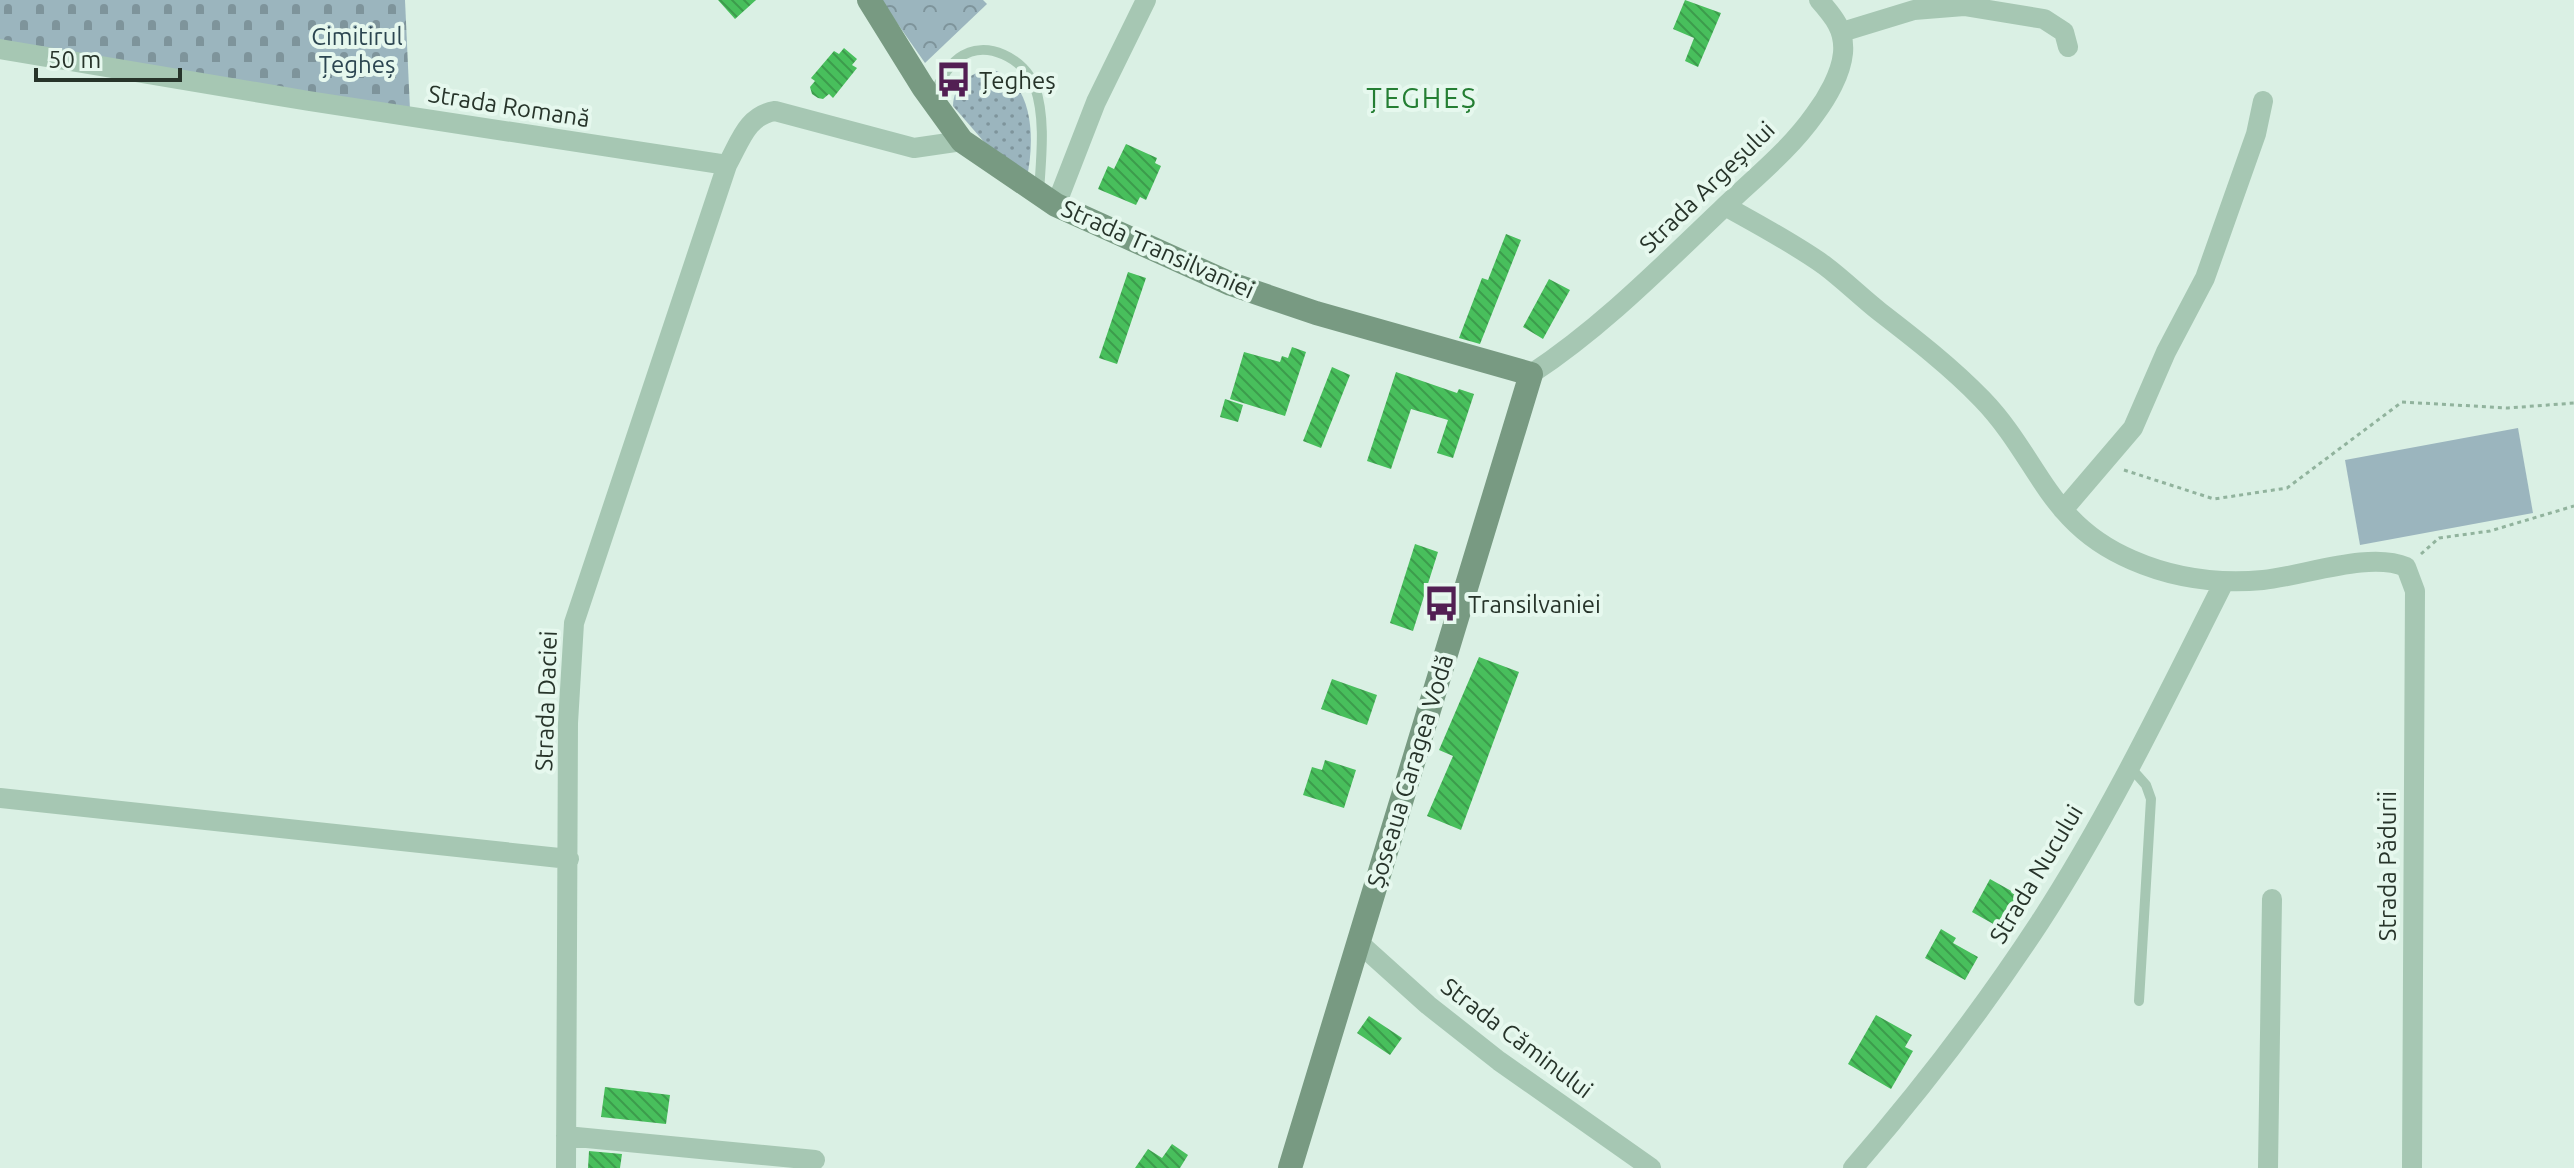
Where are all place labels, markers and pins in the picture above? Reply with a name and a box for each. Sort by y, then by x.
bus stop icon: Țegheș [934,61,972,99]
place label: Țegheș [979,67,1056,94]
bus stop icon: Transilvaniei [1423,585,1461,623]
place label: Transilvaniei [1468,591,1601,618]

